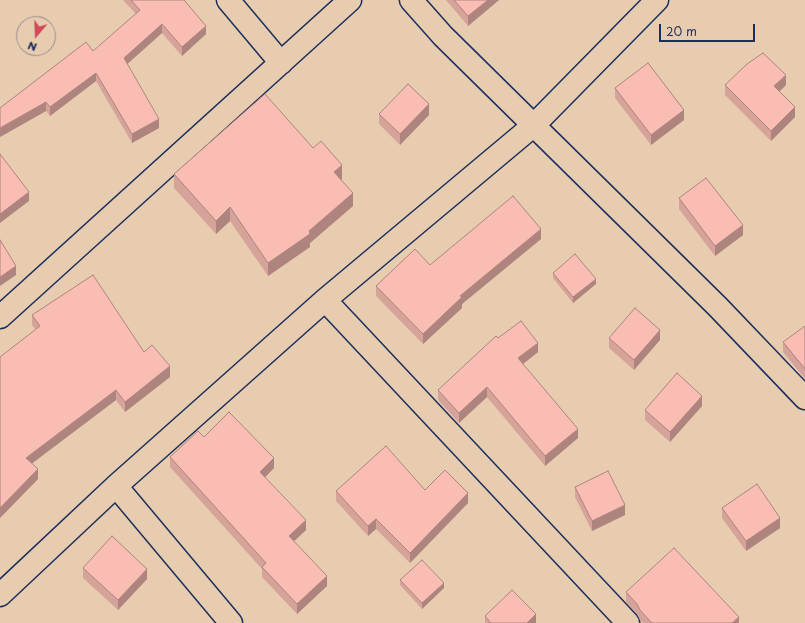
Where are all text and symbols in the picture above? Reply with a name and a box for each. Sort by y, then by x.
north arrow [16,16,56,56]
scale bar [661,16,757,42]
text: 20 m [666,22,697,40]
text: N [25,37,39,56]

